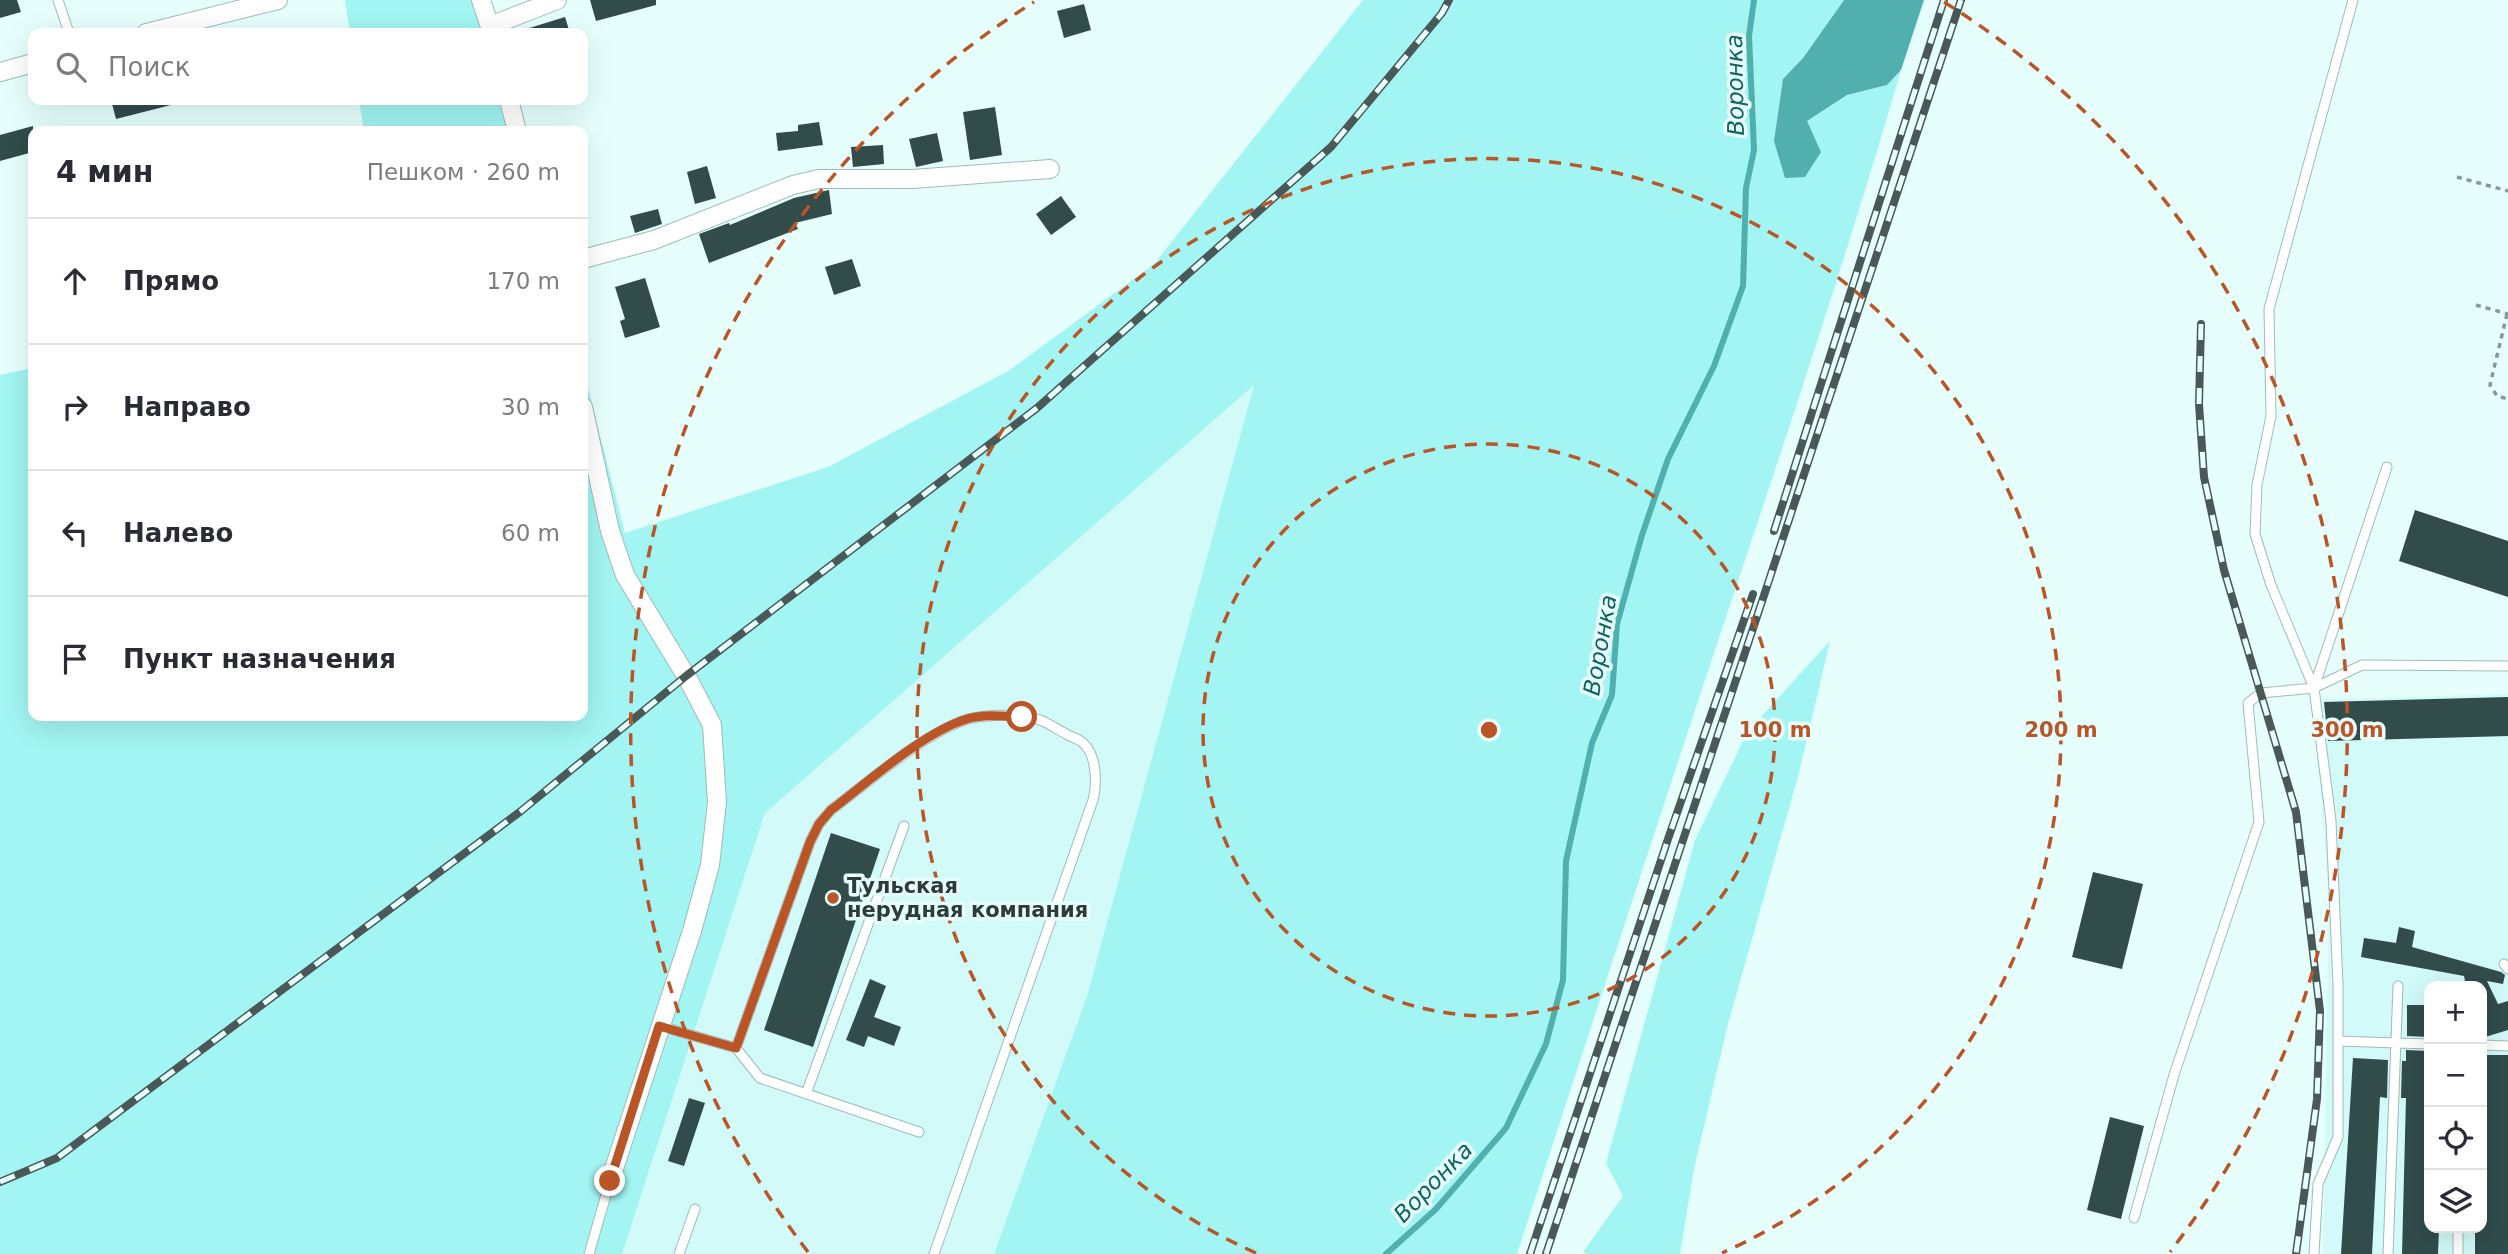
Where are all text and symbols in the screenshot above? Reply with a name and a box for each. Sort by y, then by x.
search box [28,28,588,105]
water label: Воронка [1721,34,1749,136]
icon: search [52,48,90,86]
text: Поиск [108,52,190,82]
text: 4 мин [56,154,154,189]
text: Пешком · 260 m [367,159,560,185]
icon: ahead [56,262,94,300]
text: Прямо [123,266,219,296]
text: 170 m [486,268,560,294]
icon: right [56,388,94,426]
text: Направо [123,392,251,422]
text: 30 m [501,394,560,420]
icon: left [56,514,94,552]
text: Налево [123,518,233,548]
text: 60 m [501,520,560,546]
water label: Воронка [1578,593,1622,697]
icon: arrive [56,640,94,678]
text: Пункт назначения [123,644,396,674]
route start [1006,701,1037,732]
centre of rings [1477,718,1501,742]
text: 100 m [1738,718,1812,742]
text: 200 m [2024,718,2098,742]
text: 300 m [2310,718,2384,742]
place label: Тульская нерудная компания [847,874,1088,922]
marker: Тульская нерудная компания [825,890,841,906]
map controls [2424,981,2487,1233]
button: + [2424,981,2487,1044]
button: − [2424,1044,2487,1107]
button: locate [2424,1107,2487,1170]
water label: Воронка [1388,1136,1478,1228]
route end [594,1165,625,1196]
button: layers [2424,1170,2487,1233]

